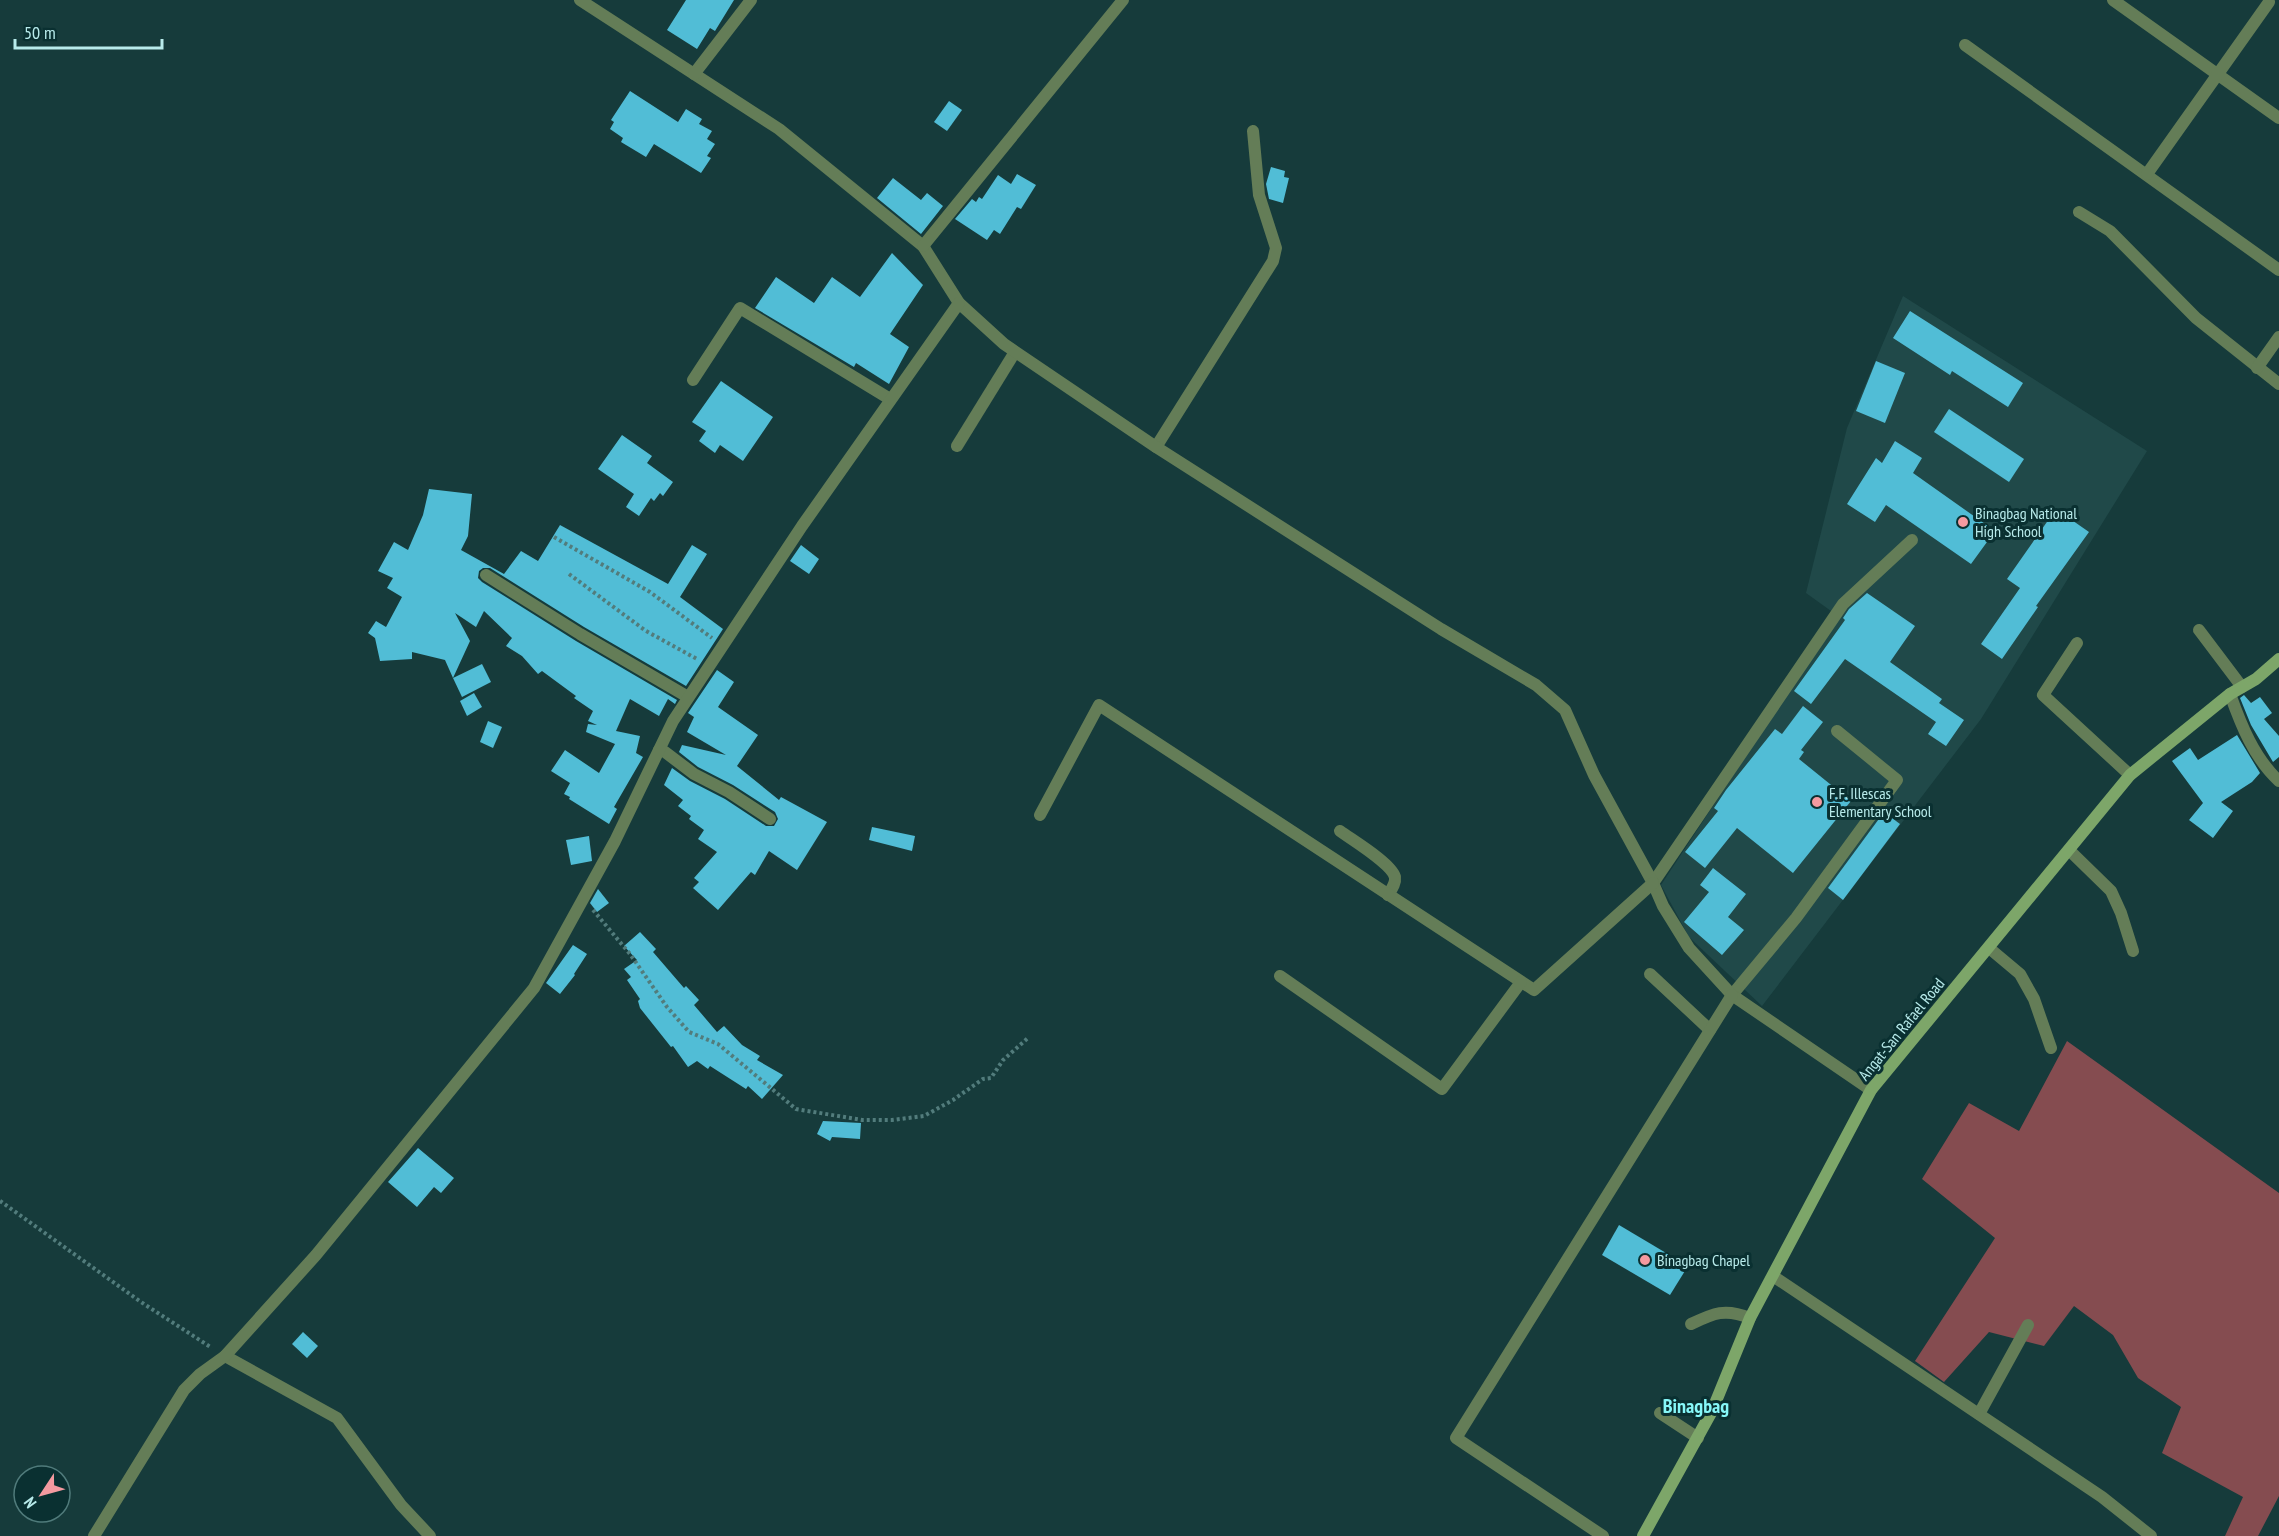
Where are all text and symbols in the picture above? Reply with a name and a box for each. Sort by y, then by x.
scale bar [15,12,162,50]
text: 50 m [24,21,56,44]
place label: Binagbag National High School [1975,503,2077,541]
marker: Binagbag National High School [1956,515,1970,529]
place label: F.F. Illescas Elementary School [1829,783,1932,821]
marker: F.F. Illescas Elementary School [1810,795,1824,809]
street label: Angat-San Rafael Road [1854,974,1948,1084]
place label: Binagbag Chapel [1657,1250,1750,1270]
marker: Binagbag Chapel [1638,1253,1652,1267]
district label: Binagbag [1663,1393,1729,1419]
north arrow [12,1464,72,1524]
text: N [19,1493,40,1512]

